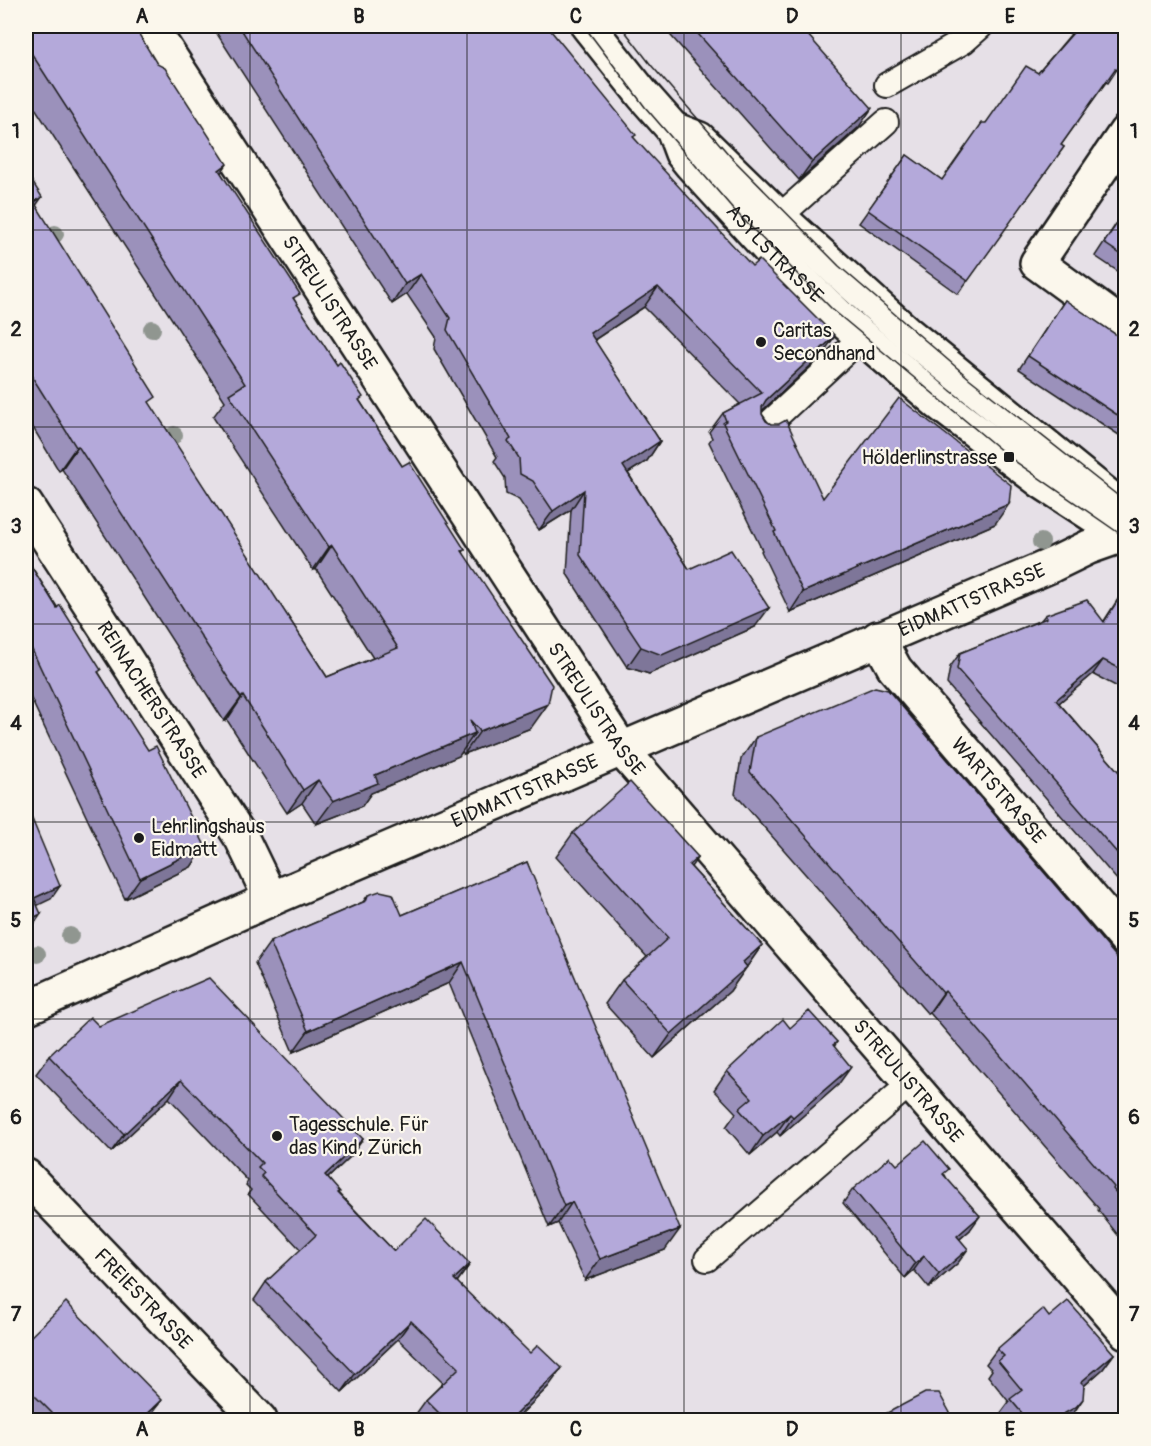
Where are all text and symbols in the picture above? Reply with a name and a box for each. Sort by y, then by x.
text: A [136,4,149,29]
text: B [353,4,365,29]
text: C [570,4,582,29]
text: D [786,4,799,29]
text: E [1005,4,1016,29]
text: 1 [12,119,20,144]
text: 1 [1130,119,1138,144]
street label: ASYLSTRASSE [721,199,829,308]
street label: STREULISTRASSE [277,231,383,375]
text: 2 [10,317,22,342]
text: 2 [1128,317,1140,342]
place label: Caritas Secondhand [773,318,876,366]
marker: Caritas Secondhand [754,335,768,349]
place label: Hölderlinstrasse [861,445,997,470]
marker: Hölderlinstrasse [1002,450,1016,464]
text: 3 [10,514,22,539]
text: 3 [1128,514,1140,539]
street label: EIDMATTSTRASSE [894,557,1049,642]
street label: REINACHERSTRASSE [92,617,212,783]
street label: STREULISTRASSE [542,638,651,781]
text: 4 [10,711,22,736]
text: 4 [1128,711,1140,736]
street label: WARTSTRASSE [946,732,1051,849]
street label: EIDMATTSTRASSE [447,748,602,833]
place label: Lehrlingshaus Eidmatt [151,814,264,862]
marker: Lehrlingshaus Eidmatt [132,831,146,845]
text: 5 [11,908,22,933]
text: 5 [1129,908,1140,933]
street label: STREULISTRASSE [848,1014,969,1148]
text: 6 [10,1105,22,1130]
text: 6 [1128,1105,1140,1130]
place label: Tagesschule. Für das Kind, Zürich [289,1112,428,1160]
marker: Tagesschule. Für das Kind, Zürich [270,1129,284,1143]
street label: FREIESTRASSE [89,1243,198,1355]
text: 7 [11,1302,22,1327]
text: 7 [1129,1302,1140,1327]
text: A [136,1417,149,1442]
text: B [353,1417,365,1442]
text: C [570,1417,582,1442]
text: D [786,1417,799,1442]
text: E [1005,1417,1016,1442]

